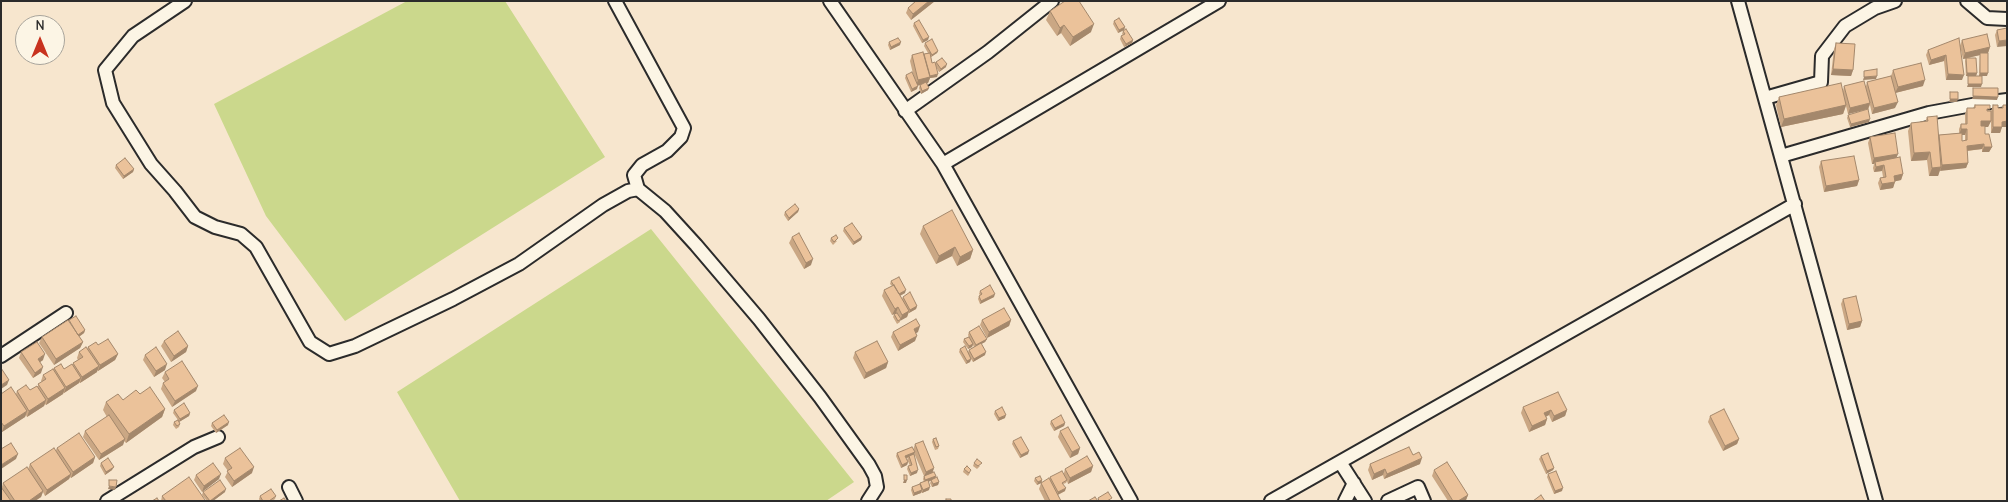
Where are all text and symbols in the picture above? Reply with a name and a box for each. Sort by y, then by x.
north arrow [15,15,65,65]
text: N [35,17,45,34]

